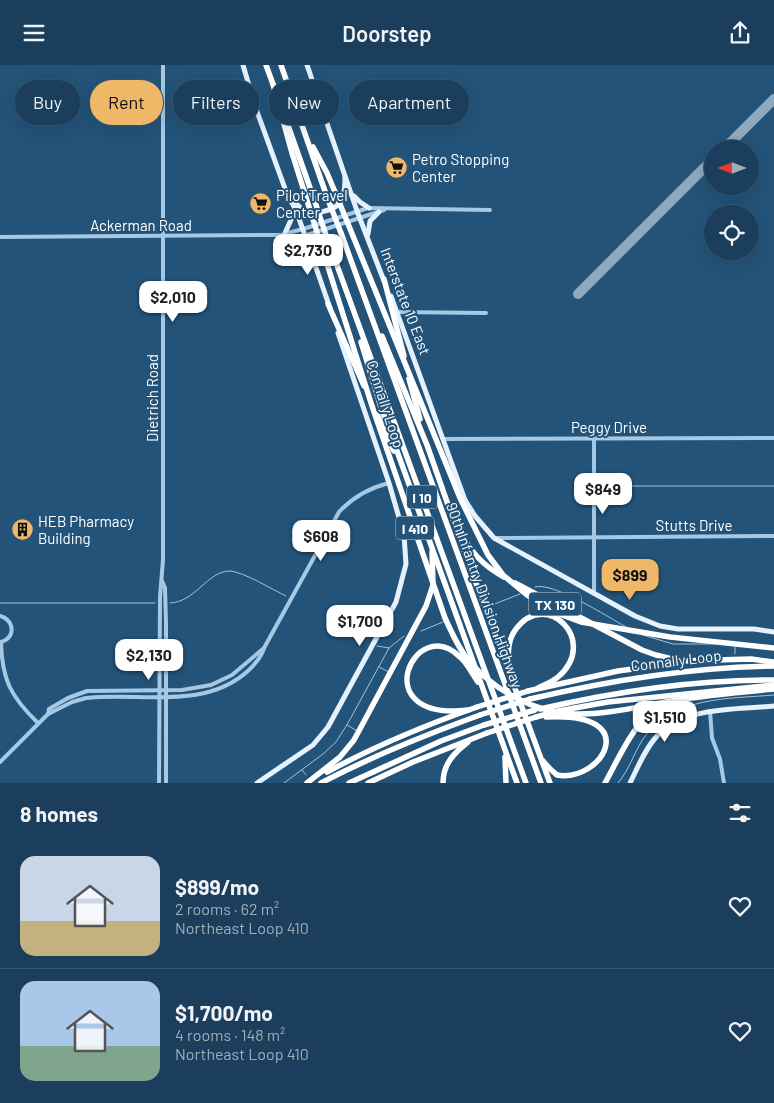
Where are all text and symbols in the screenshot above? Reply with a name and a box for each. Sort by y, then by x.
icon: menu [20,19,48,47]
icon: share [726,19,754,47]
text: Doorstep [342,20,432,46]
chip: Buy [15,80,80,125]
chip: Rent [90,80,163,125]
chip: Filters [173,80,259,125]
chip: New [269,80,339,125]
chip: Apartment [349,80,469,125]
north arrow [704,140,759,195]
map controls [704,140,759,260]
place label: Petro Stopping Center [412,150,509,185]
supermarket icon: Petro Stopping Center [384,156,408,180]
place label: Pilot Travel Center [276,186,348,221]
supermarket icon: Pilot Travel Center [248,192,272,216]
button: locate [704,205,759,260]
street label: Ackerman Road [90,216,192,234]
pin: $2,730 [267,233,349,276]
text: $2,730 [284,240,332,259]
street label: Interstate 10 East [377,245,435,357]
pin: $2,010 [132,281,214,323]
text: $2,010 [150,287,196,306]
street label: Dietrich Road [143,354,161,442]
street label: Connally Loop [363,358,409,450]
street label: Peggy Drive [571,418,647,436]
pin: $849 [573,473,633,515]
text: $849 [585,479,621,498]
road number: I 10 [407,486,437,509]
street label: 90th Infantry Division Highway [443,500,527,690]
place label: HEB Pharmacy Building [38,512,134,547]
street label: Stutts Drive [656,516,732,534]
road number: I 410 [396,517,434,539]
building icon: HEB Pharmacy Building [10,518,34,542]
pin: $608 [291,519,351,562]
text: $608 [303,526,339,545]
pin: $899 [600,559,660,601]
text: $899 [613,565,647,584]
road number: TX 130 [529,593,581,615]
pin: $1,700 [319,605,401,647]
text: $1,700 [337,611,383,630]
pin: $2,130 [108,639,190,681]
text: $2,130 [126,645,172,664]
street label: Connally Loop [630,646,722,674]
pin: $1,510 [624,701,706,743]
text: $1,510 [644,707,686,726]
icon: filters [726,799,754,827]
text: 8 homes [20,801,98,826]
text: $899/mo [175,874,259,899]
icon: home [60,876,120,936]
icon: heart [726,892,754,920]
text: 2 rooms · 62 m² [175,899,279,918]
text: Northeast Loop 410 [175,918,309,937]
text: $1,700/mo [175,1000,273,1025]
icon: home [60,1001,120,1061]
icon: heart [726,1017,754,1045]
text: 4 rooms · 148 m² [175,1025,285,1044]
text: Northeast Loop 410 [175,1044,309,1063]

